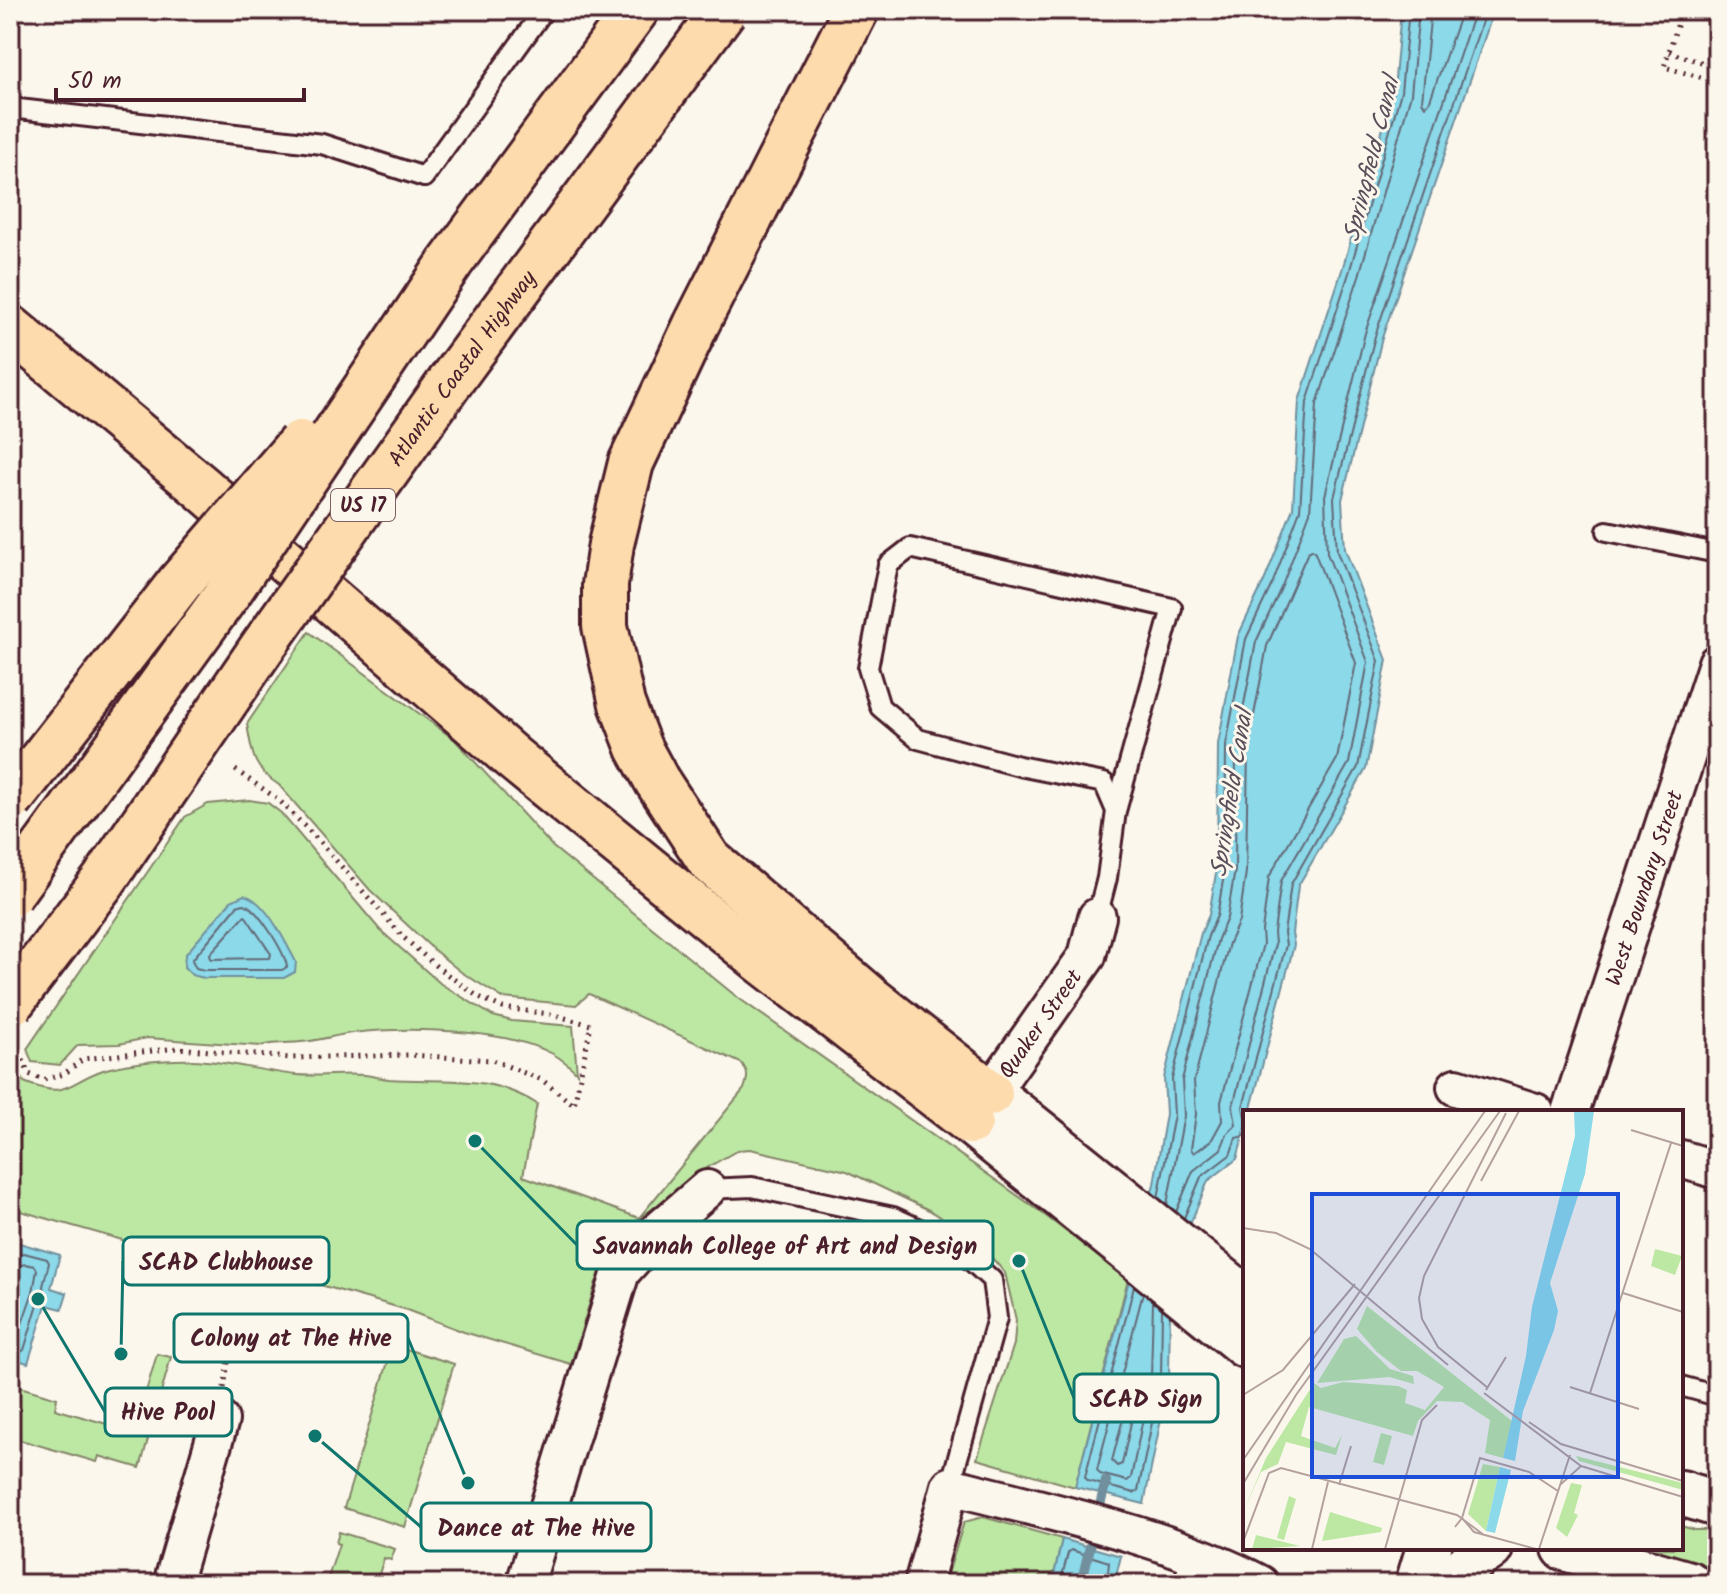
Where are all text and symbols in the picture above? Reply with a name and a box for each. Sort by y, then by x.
scale bar [56,52,304,102]
text: 50 m [68,62,122,101]
water label: Springfield Canal [1333,69,1413,246]
street label: Atlantic Coastal Highway [380,263,547,475]
road number: US 17 [331,489,395,521]
water label: Springfield Canal [1200,703,1266,880]
street label: West Boundary Street [1597,786,1694,991]
street label: Quaker Street [991,962,1093,1087]
inset map [1243,1110,1683,1550]
callout: Savannah College of Art and Design [577,1221,993,1269]
text: Savannah College of Art and Design [593,1228,977,1267]
callout: SCAD Clubhouse [123,1237,329,1285]
text: SCAD Clubhouse [139,1244,313,1283]
callout: Colony at The Hive [174,1314,408,1362]
text: Colony at The Hive [190,1320,392,1359]
callout: SCAD Sign [1074,1374,1218,1422]
text: SCAD Sign [1090,1381,1202,1420]
callout: Hive Pool [105,1388,232,1436]
text: Hive Pool [121,1394,216,1433]
callout: Dance at The Hive [421,1503,651,1551]
text: Dance at The Hive [437,1510,635,1549]

